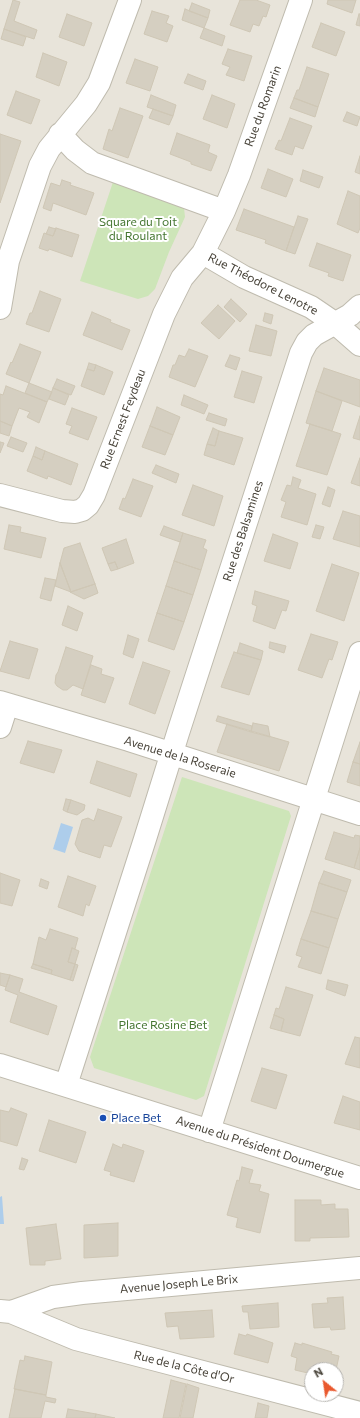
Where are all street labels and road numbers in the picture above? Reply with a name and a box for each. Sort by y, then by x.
street label: Rue du Romarin [242,63,284,149]
street label: Rue Théodore Lenotre [206,250,320,318]
street label: Rue Ernest Feydeau [97,367,149,471]
street label: Rue des Balsamines [220,479,266,583]
street label: Avenue de la Roseraie [122,733,238,781]
street label: Avenue du Président Doumergue [174,1113,346,1181]
street label: Avenue Joseph Le Brix [119,1272,239,1296]
street label: Rue de la Côte d'Or [132,1348,236,1386]

